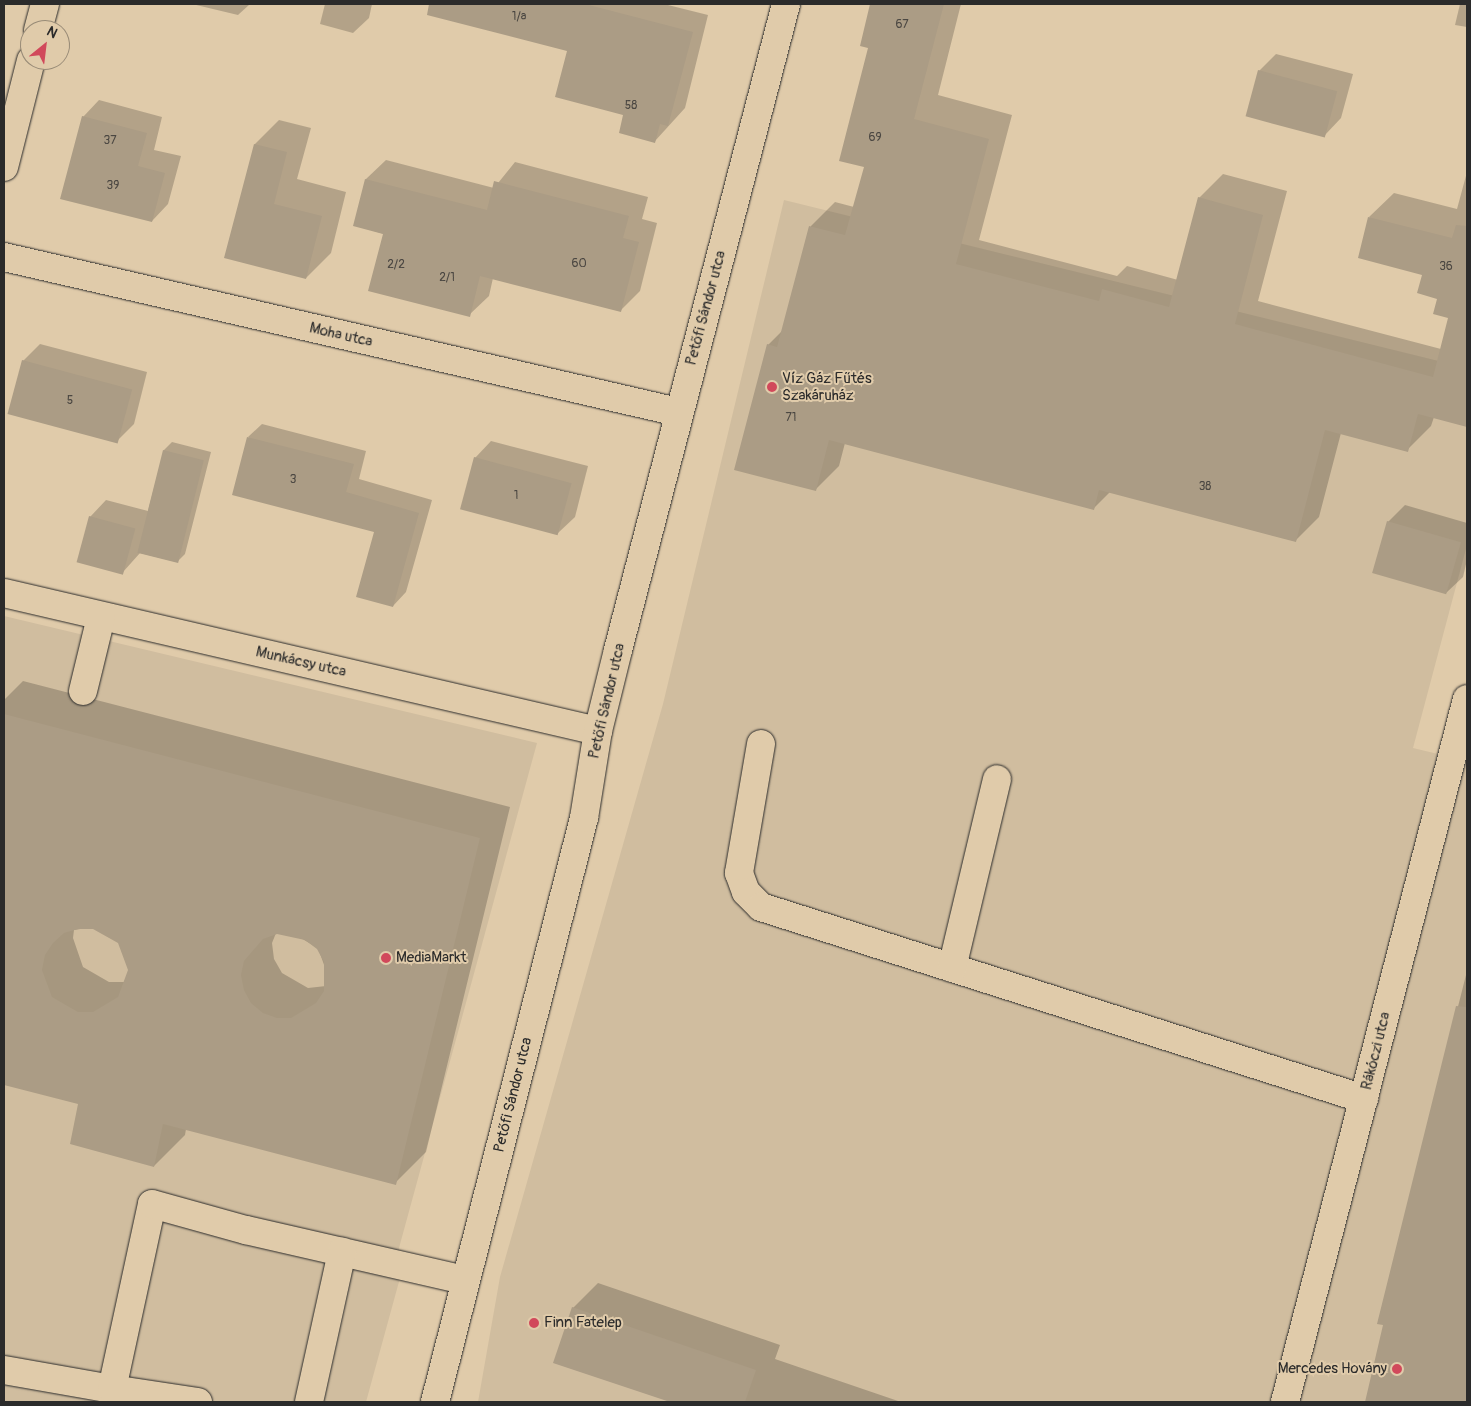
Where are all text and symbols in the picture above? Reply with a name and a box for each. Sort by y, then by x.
house number: 1/a [512,10,526,24]
house number: 67 [895,18,909,32]
north arrow [20,20,70,70]
text: N [44,23,60,42]
house number: 58 [625,99,637,113]
house number: 69 [868,131,882,145]
house number: 37 [103,134,117,148]
house number: 39 [107,179,119,193]
street label: Petőfi Sándor utca [682,249,730,367]
house number: 60 [571,257,587,271]
house number: 2/2 [387,258,405,272]
house number: 36 [1439,260,1453,274]
house number: 2/1 [439,271,455,285]
street label: Moha utca [308,319,374,351]
place label: Víz Gáz Fűtés Szakáruház [782,369,872,404]
marker: Víz Gáz Fűtés Szakáruház [766,381,778,393]
house number: 5 [67,394,73,408]
house number: 71 [785,411,797,425]
house number: 3 [290,473,296,487]
house number: 38 [1199,480,1211,494]
house number: 1 [514,489,518,503]
street label: Petőfi Sándor utca [585,641,629,761]
street label: Munkácsy utca [254,643,348,681]
place label: MediaMarkt [396,949,467,967]
marker: MediaMarkt [380,952,392,964]
street label: Rákóczi utca [1358,1010,1394,1092]
street label: Petőfi Sándor utca [490,1036,536,1154]
place label: Finn Fatelep [544,1314,622,1332]
marker: Finn Fatelep [528,1317,540,1329]
place label: Mercedes Hovány [1278,1360,1387,1378]
marker: Mercedes Hovány [1391,1363,1403,1375]

